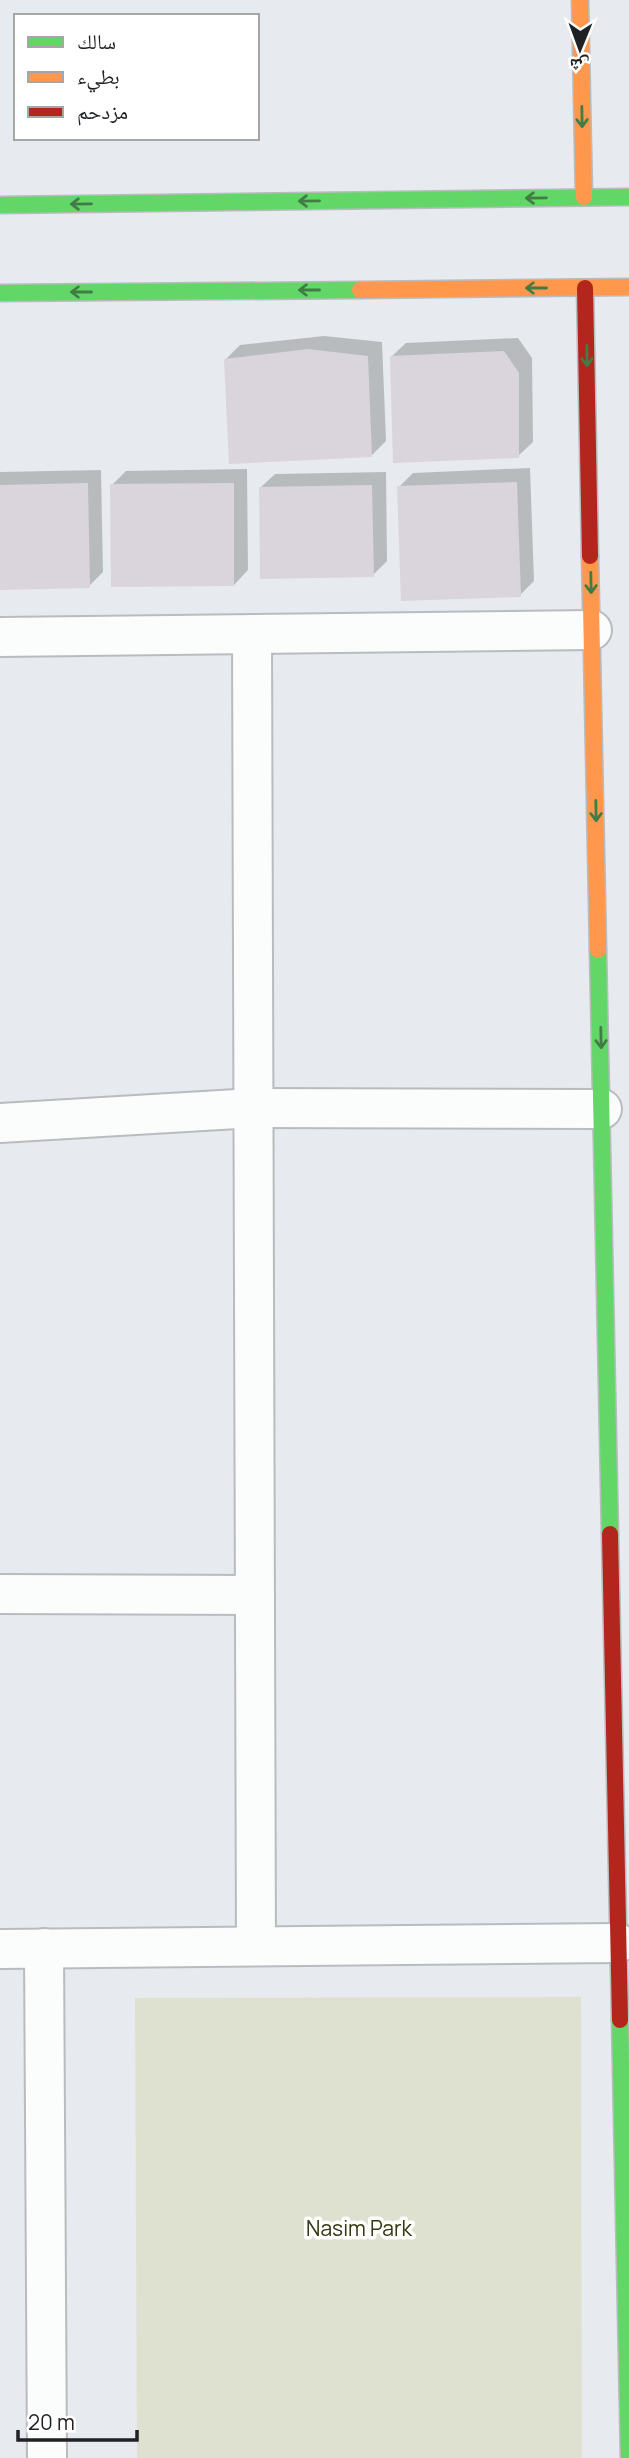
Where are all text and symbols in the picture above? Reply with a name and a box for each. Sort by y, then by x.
legend [14,14,259,140]
north arrow [545,14,615,84]
text: سالك [77,27,116,55]
text: ش [569,53,590,79]
text: بطيء [77,62,120,93]
text: مزدحم [77,97,128,126]
one-way arrow [575,105,589,128]
one-way arrow [525,191,548,205]
one-way arrow [298,194,321,208]
one-way arrow [70,197,93,211]
one-way arrow [525,281,548,295]
one-way arrow [298,283,321,297]
one-way arrow [70,285,93,299]
one-way arrow [580,344,593,367]
one-way arrow [584,572,598,595]
one-way arrow [589,799,603,822]
one-way arrow [594,1027,607,1050]
park label: Nasim Park [306,2214,412,2242]
scale bar [18,2398,136,2442]
text: 20 m [28,2408,75,2436]

